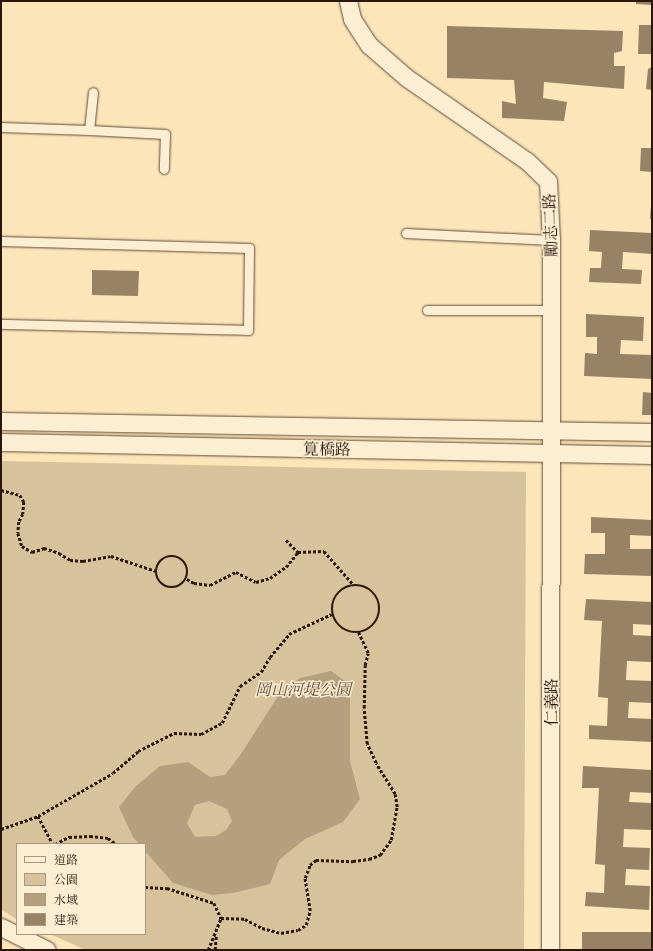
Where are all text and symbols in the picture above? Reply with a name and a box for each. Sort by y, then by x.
street label: 勵志二路 [539,193,561,257]
street label: 筧橋路 [303,439,351,459]
street label: 仁義路 [541,678,561,726]
park label: 岡山河堤公園 [255,679,351,699]
legend [16,843,146,935]
text: 道路 [54,851,78,868]
text: 公園 [54,871,78,888]
text: 水域 [54,891,78,908]
text: 建築 [54,911,78,928]

